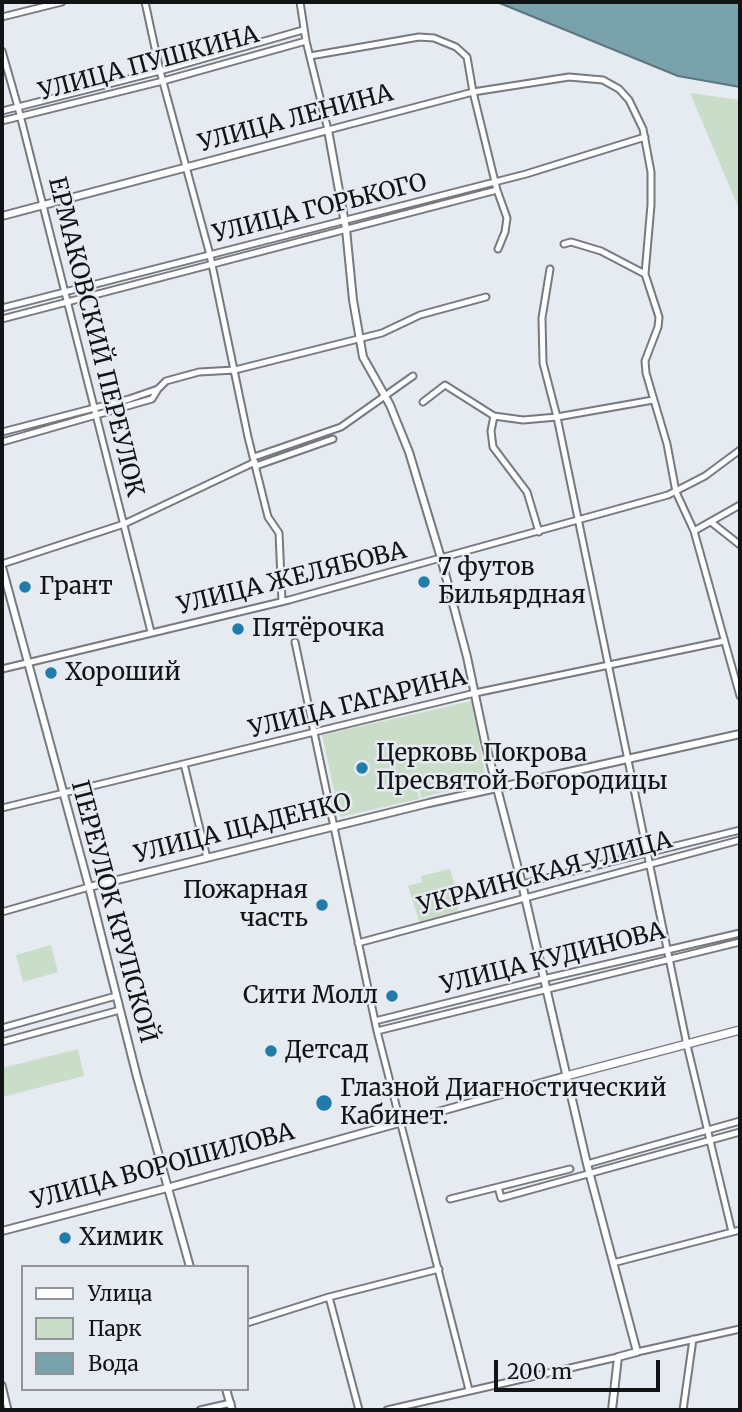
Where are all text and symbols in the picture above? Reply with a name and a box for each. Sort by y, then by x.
street label: УЛИЦА ПУШКИНА [36,21,262,107]
street label: УЛИЦА ЛЕНИНА [196,79,396,159]
street label: УЛИЦА ГОРЬКОГО [210,169,430,249]
street label: ЕРМАКОВСКИЙ ПЕРЕУЛОК [41,174,149,500]
street label: УЛИЦА ЖЕЛЯБОВА [175,537,409,621]
place label: 7 футов Бильярдная [438,554,586,610]
place label: Грант [39,573,113,601]
marker: 7 футов Бильярдная [416,574,432,590]
marker: Грант [17,579,33,595]
place label: Пятёрочка [252,615,385,643]
marker: Пятёрочка [230,621,246,637]
place label: Хороший [65,659,181,687]
street label: УЛИЦА ГАГАРИНА [246,663,470,745]
marker: Хороший [43,665,59,681]
place label: Церковь Покрова Пресвятой Богородицы [376,740,668,796]
marker: Церковь Покрова Пресвятой Богородицы [354,760,370,776]
street label: ПЕРЕУЛОК КРУПСКОЙ [64,778,162,1046]
street label: УЛИЦА ЩАДЕНКО [132,788,354,870]
street label: УКРАИНСКАЯ УЛИЦА [415,826,675,922]
place label: Пожарная часть [183,877,308,933]
marker: Пожарная часть [314,897,330,913]
street label: УЛИЦА КУДИНОВА [438,917,668,1001]
place label: Сити Молл [243,982,378,1010]
marker: Сити Молл [384,988,400,1004]
place label: Детсад [285,1037,369,1065]
marker: Детсад [263,1043,279,1059]
place label: Глазной Диагностический Кабинет. [340,1075,666,1131]
marker: Глазной Диагностический Кабинет. [314,1093,334,1113]
street label: УЛИЦА ВОРОШИЛОВА [28,1118,298,1216]
place label: Химик [79,1224,164,1252]
marker: Химик [57,1230,73,1246]
legend [21,1265,248,1391]
text: Улица [88,1280,152,1307]
text: Парк [88,1315,142,1342]
scale bar [497,1346,663,1390]
text: Вода [88,1350,139,1377]
text: 200 m [507,1358,572,1385]

